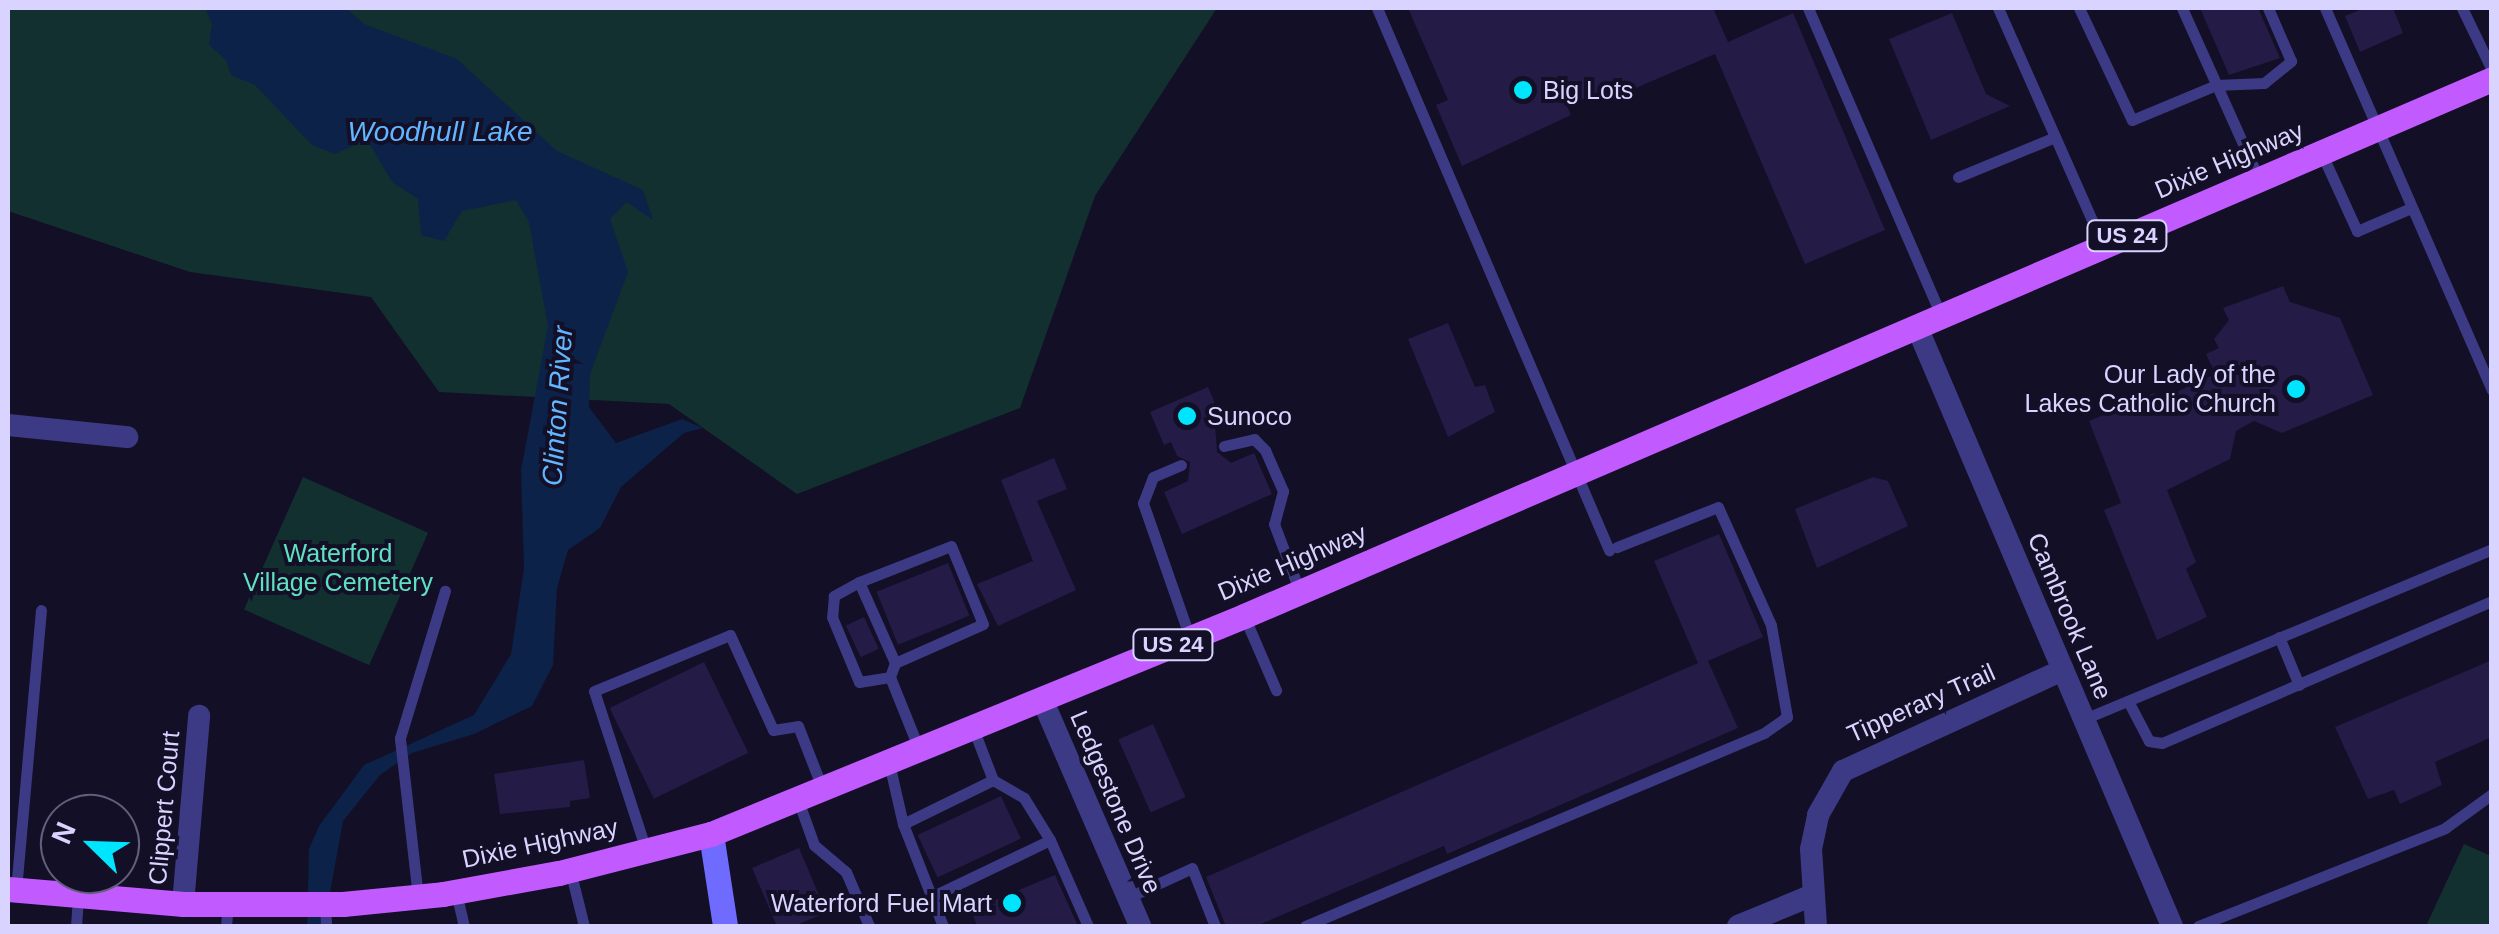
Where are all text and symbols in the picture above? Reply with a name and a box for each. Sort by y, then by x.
place label: Big Lots [1543,75,1633,105]
marker: Big Lots [1512,79,1534,101]
water label: Woodhull Lake [347,115,533,149]
street label: Dixie Highway [2150,115,2308,205]
road number: US 24 [2084,219,2170,253]
water label: Clinton River [536,325,580,487]
place label: Our Lady of the Lakes Catholic Church [2024,360,2276,419]
marker: Our Lady of the Lakes Catholic Church [2285,378,2307,400]
place label: Sunoco [1207,401,1292,431]
marker: Sunoco [1176,405,1198,427]
street label: Dixie Highway [1213,517,1371,607]
street label: Cambrook Lane [2021,528,2119,704]
park label: Waterford Village Cemetery [243,539,433,598]
road number: US 24 [1130,628,1216,662]
street label: Tipperary Trail [1842,657,2000,749]
street label: Ledgestone Drive [1064,706,1168,898]
street label: Clippert Court [142,730,186,886]
north arrow [40,794,140,894]
street label: Dixie Highway [459,812,621,874]
text: N [46,818,82,848]
place label: Waterford Fuel Mart [771,888,992,918]
marker: Waterford Fuel Mart [1001,892,1023,914]

